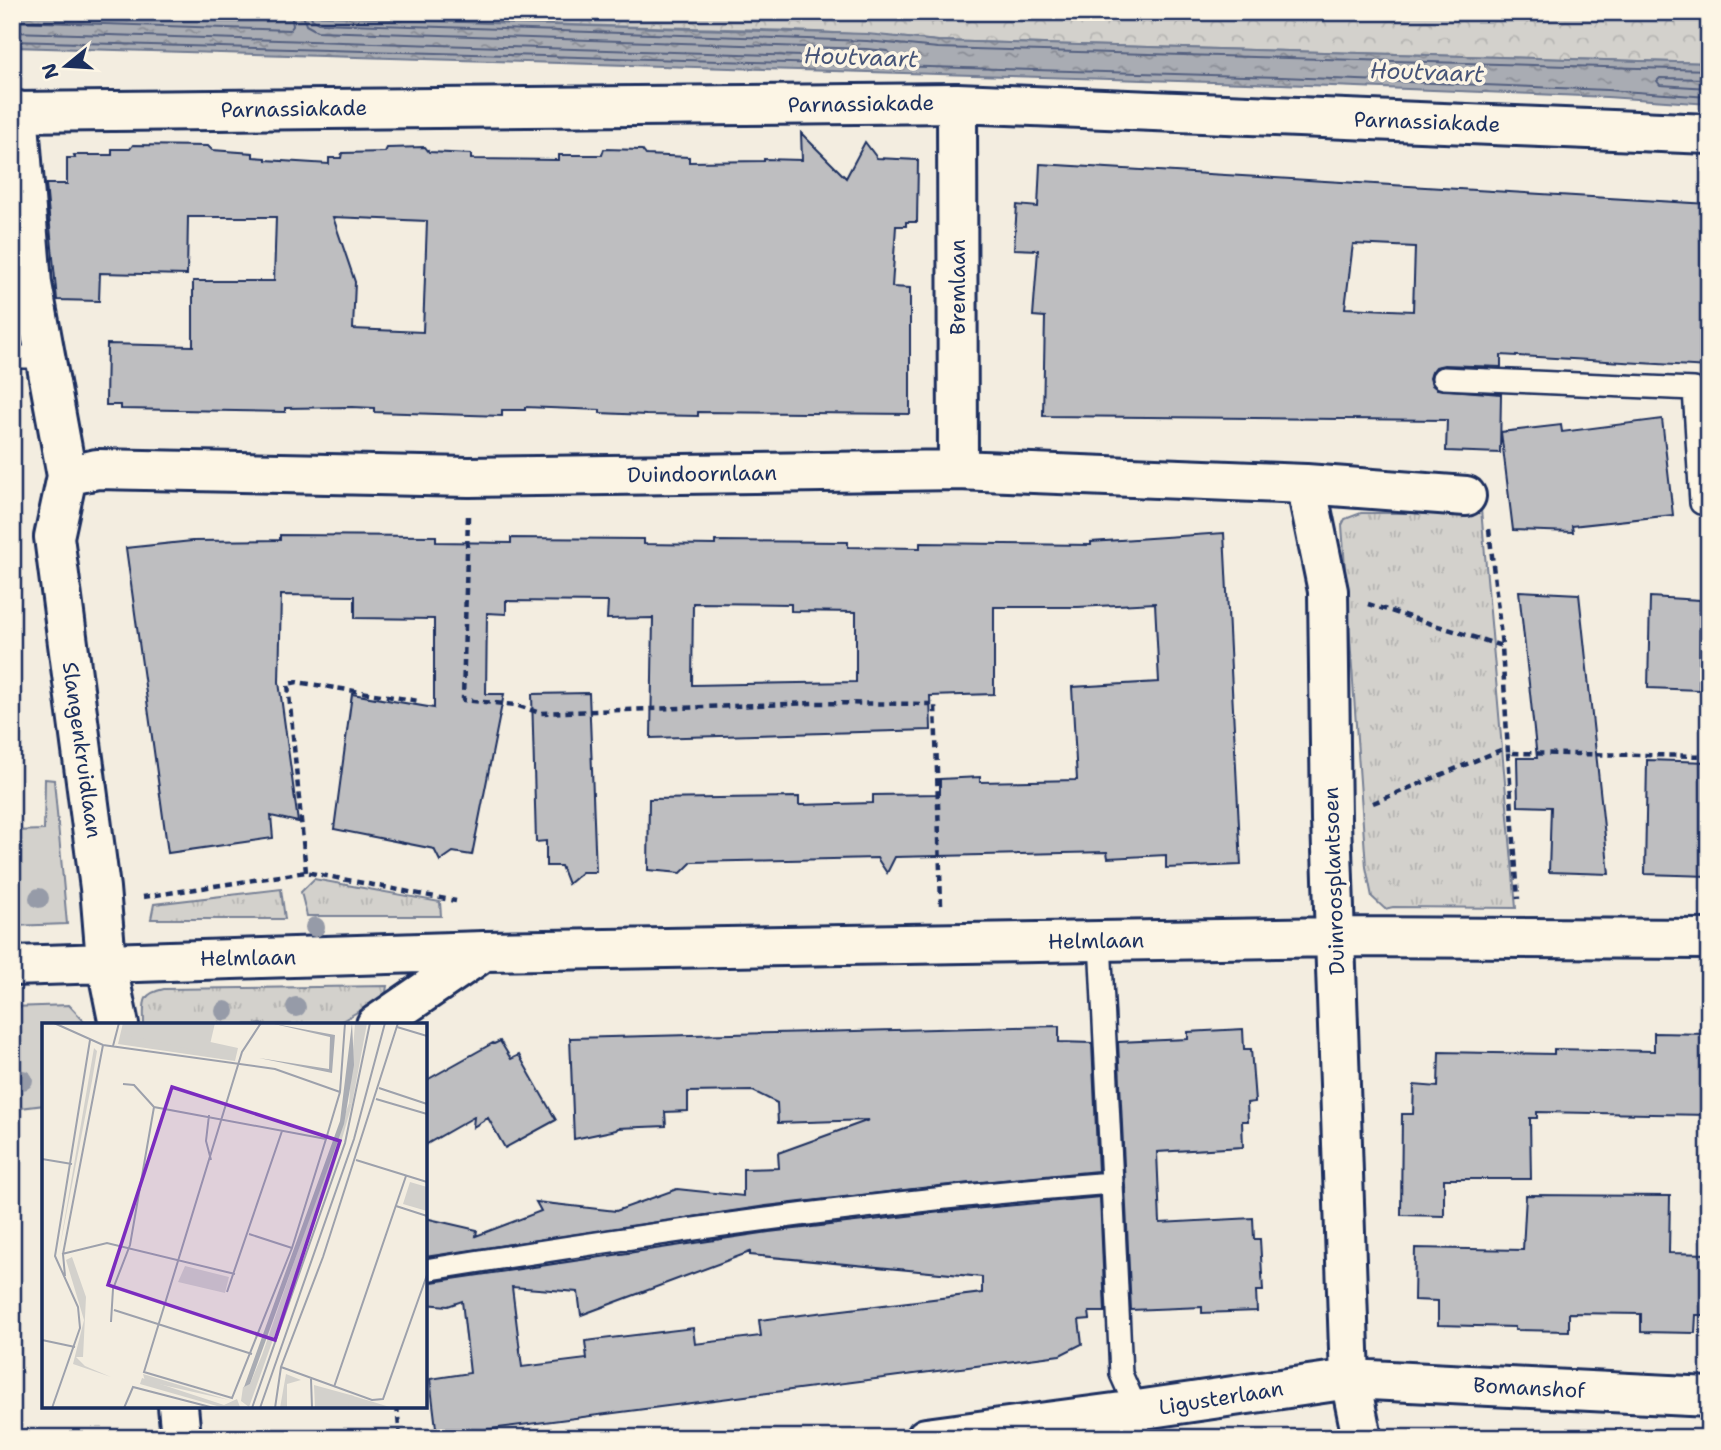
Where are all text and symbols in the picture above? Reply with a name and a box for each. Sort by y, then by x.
north arrow [32,32,102,102]
water label: Houtvaart [803,40,919,74]
water label: Houtvaart [1369,55,1485,89]
text: N [36,60,65,82]
street label: Parnassiakade [787,89,935,119]
street label: Parnassiakade [220,94,368,124]
street label: Parnassiakade [1353,105,1501,139]
street label: Bremlaan [944,239,972,335]
street label: Duindoornlaan [627,459,777,489]
street label: Slangenkruidlaan [56,660,108,840]
street label: Duinroosplantsoen [1317,786,1351,976]
street label: Helmlaan [1048,926,1145,956]
street label: Helmlaan [200,943,297,973]
inset map [42,1023,427,1408]
street label: Bomanshof [1472,1371,1586,1405]
street label: Ligusterlaan [1157,1374,1285,1422]

